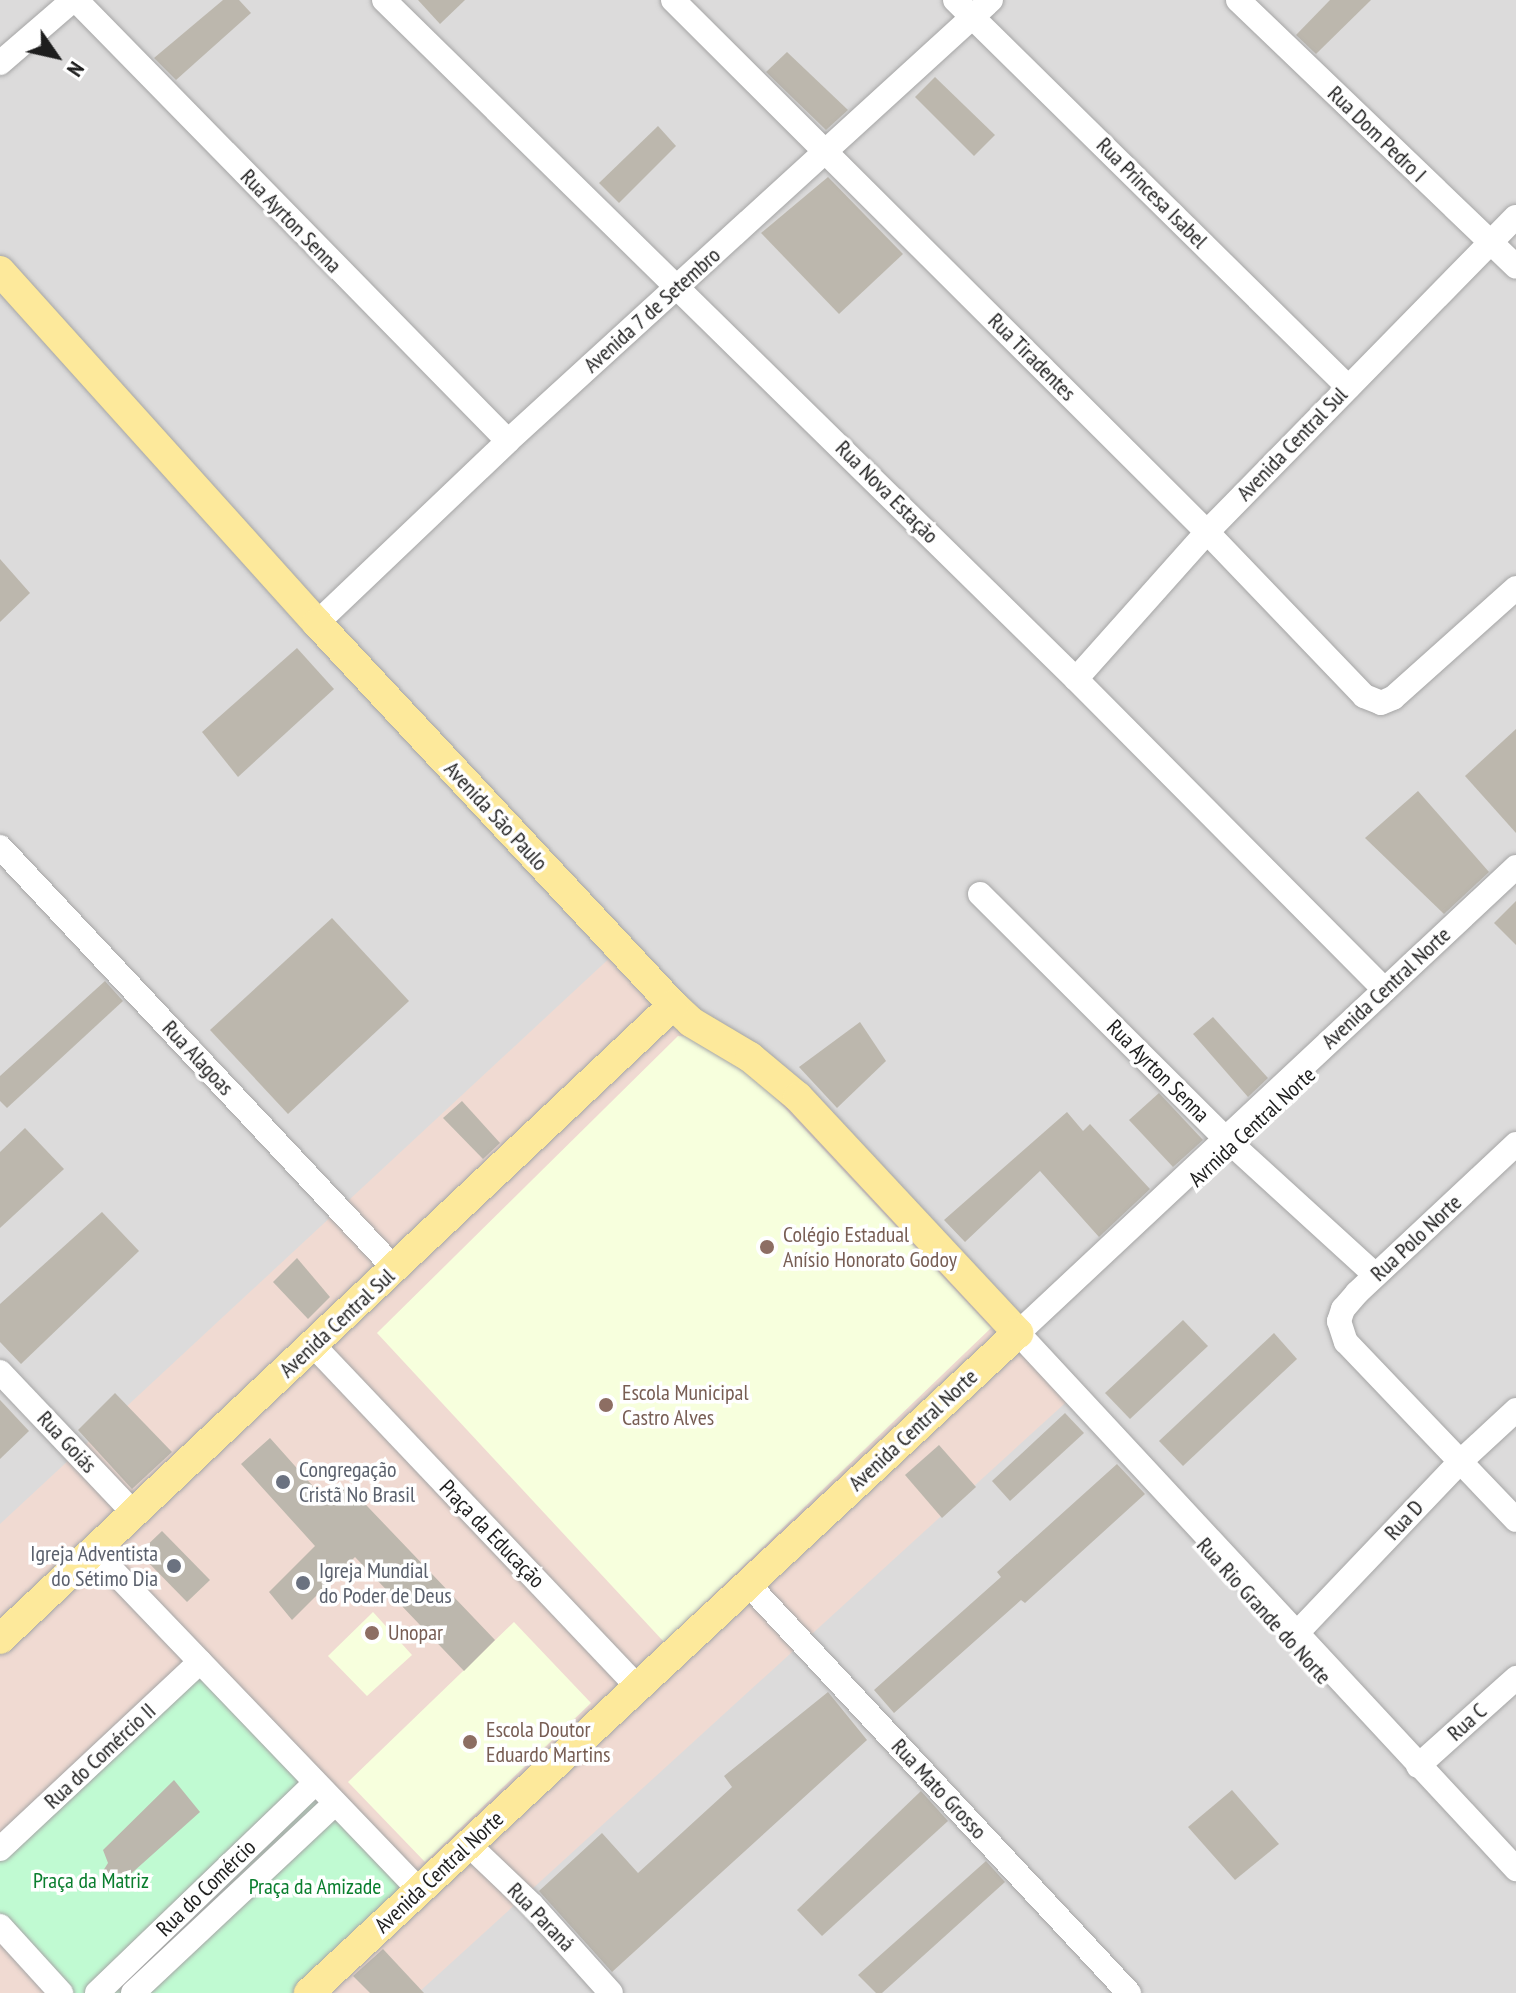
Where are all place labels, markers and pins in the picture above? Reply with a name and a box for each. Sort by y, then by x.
place label: Colégio Estadual Anísio Honorato Godoy [783,1221,957,1272]
marker: Colégio Estadual Anísio Honorato Godoy [758,1238,776,1256]
place label: Escola Municipal Castro Alves [622,1379,749,1430]
marker: Escola Municipal Castro Alves [597,1396,615,1414]
place label: Congregação Cristã No Brasil [299,1456,415,1508]
marker: Congregação Cristã No Brasil [274,1473,292,1491]
place label: Igreja Adventista do Sétimo Dia [30,1540,158,1592]
marker: Igreja Adventista do Sétimo Dia [165,1557,183,1575]
place label: Igreja Mundial do Poder de Deus [319,1557,452,1608]
marker: Igreja Mundial do Poder de Deus [294,1574,312,1592]
place label: Unopar [388,1620,443,1646]
marker: Unopar [363,1624,381,1642]
place label: Escola Doutor Eduardo Martins [486,1716,610,1768]
marker: Escola Doutor Eduardo Martins [461,1733,479,1751]

